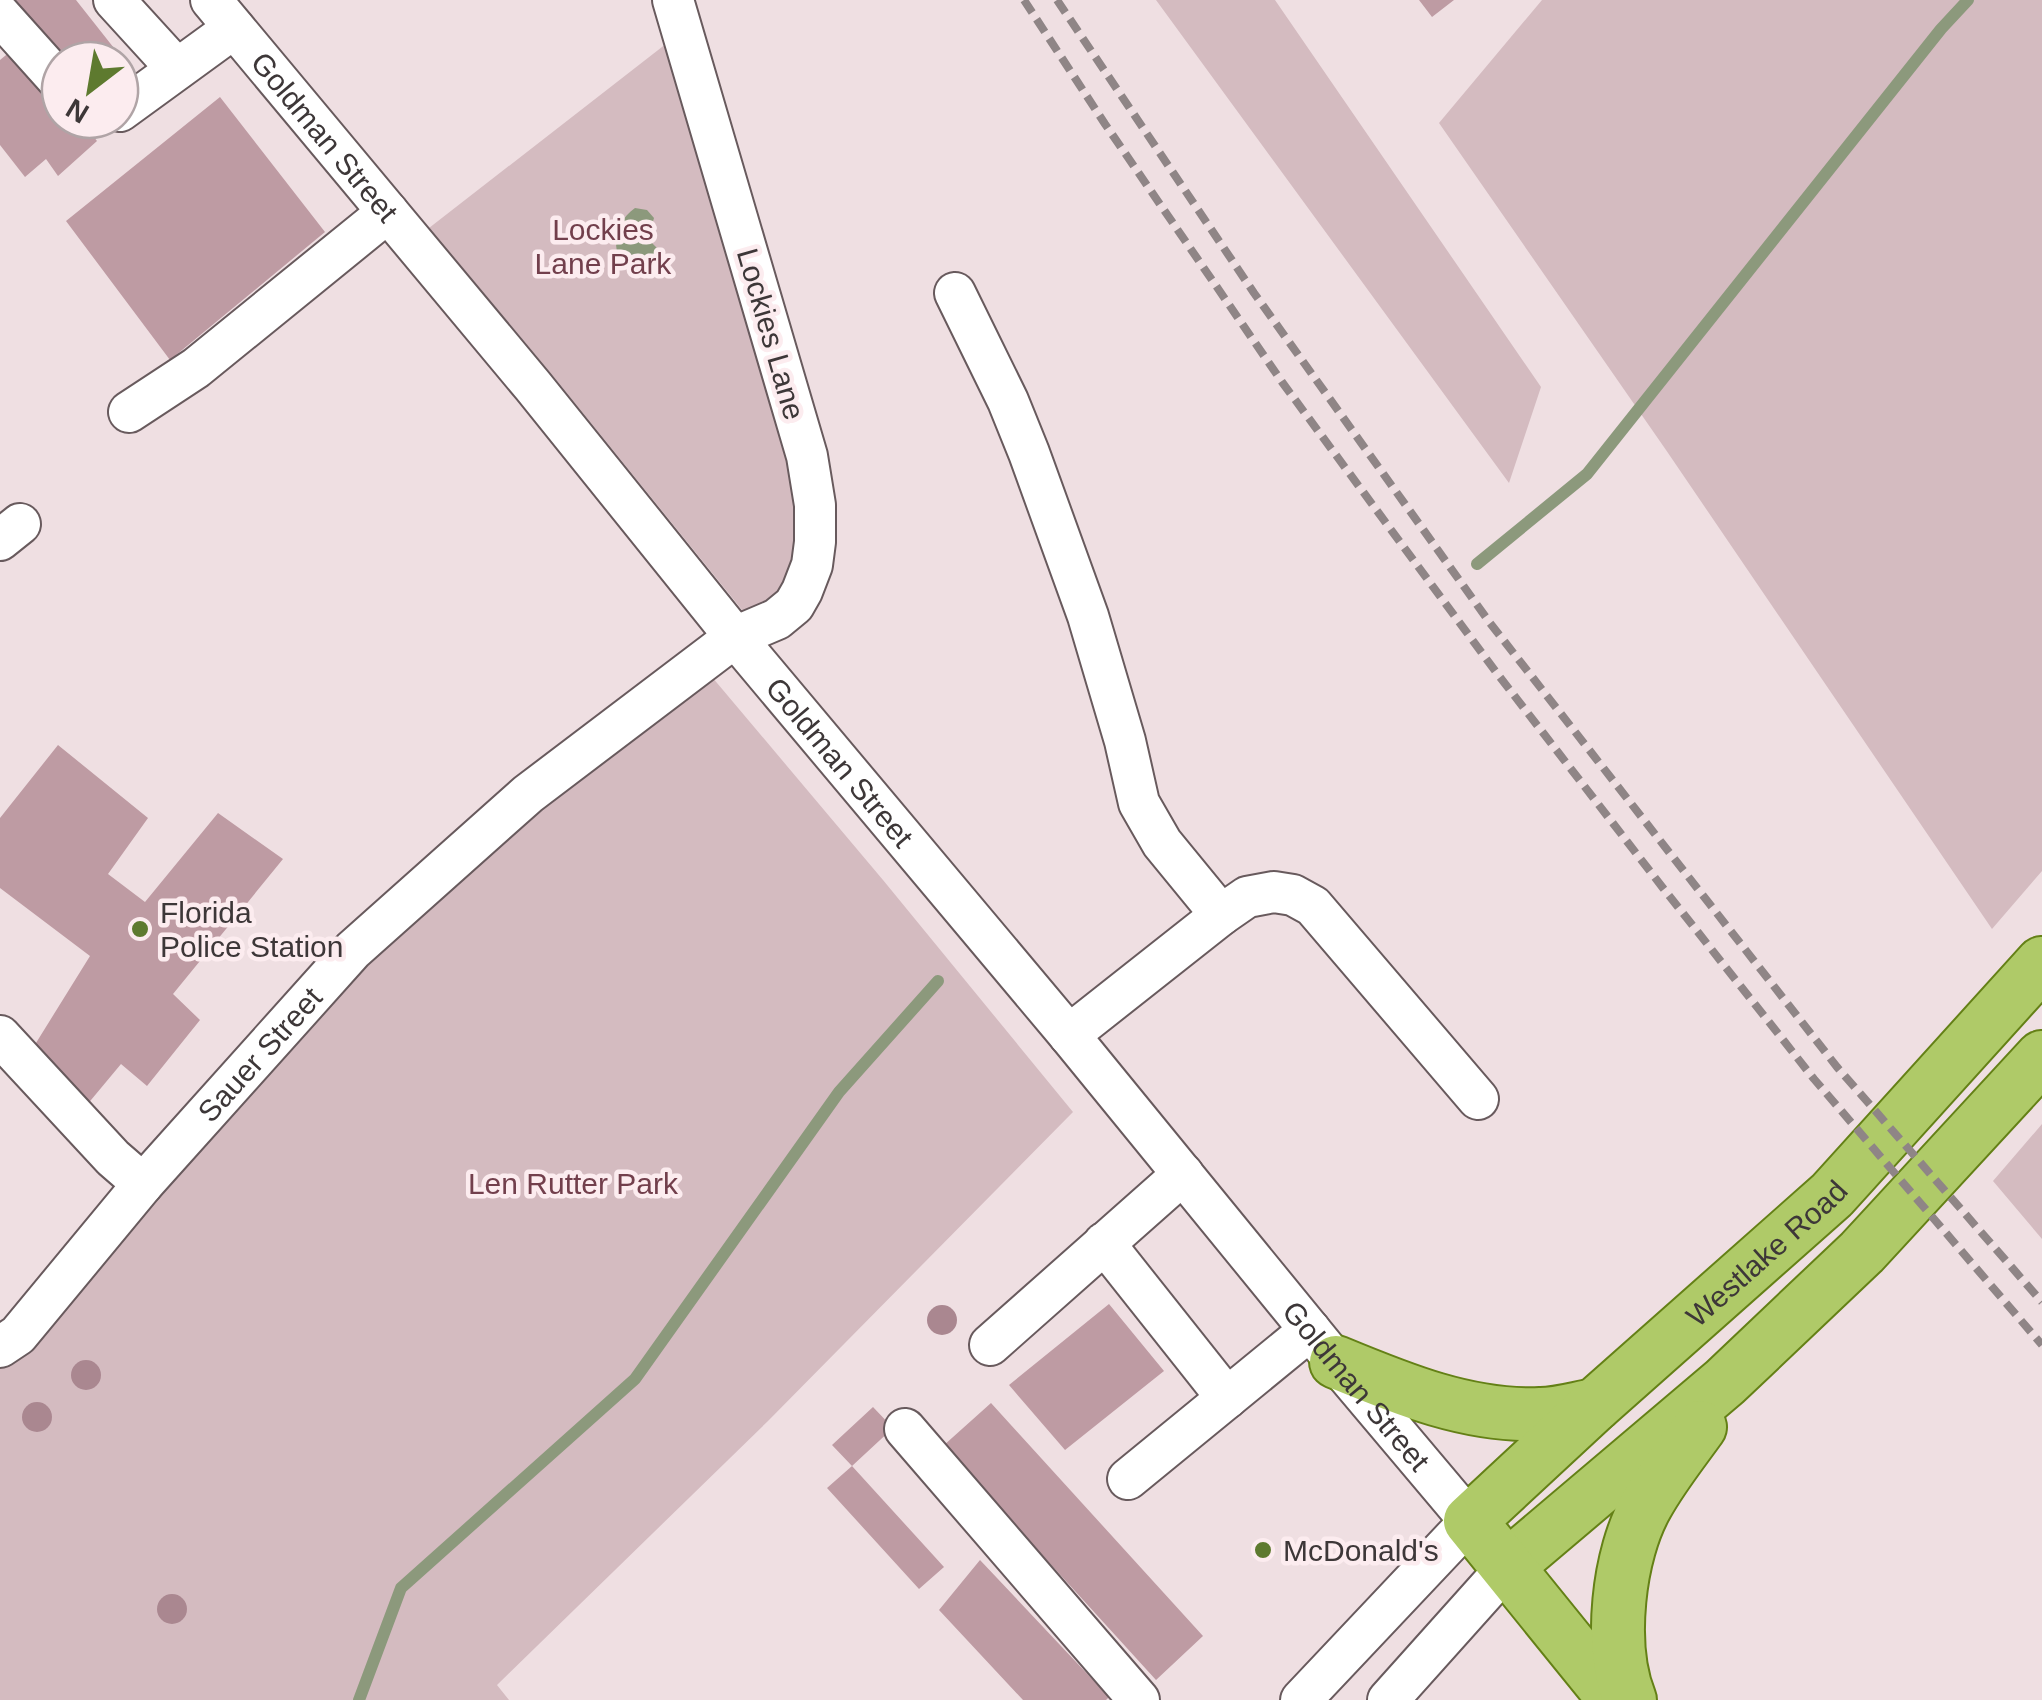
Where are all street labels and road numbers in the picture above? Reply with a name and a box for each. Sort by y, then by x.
street label: Goldman Street [245,45,405,228]
street label: Lockies Lane [731,244,811,424]
street label: Goldman Street [760,671,920,854]
street label: Sauer Street [191,980,328,1128]
street label: Westlake Road [1680,1174,1854,1333]
street label: Goldman Street [1277,1294,1437,1478]

